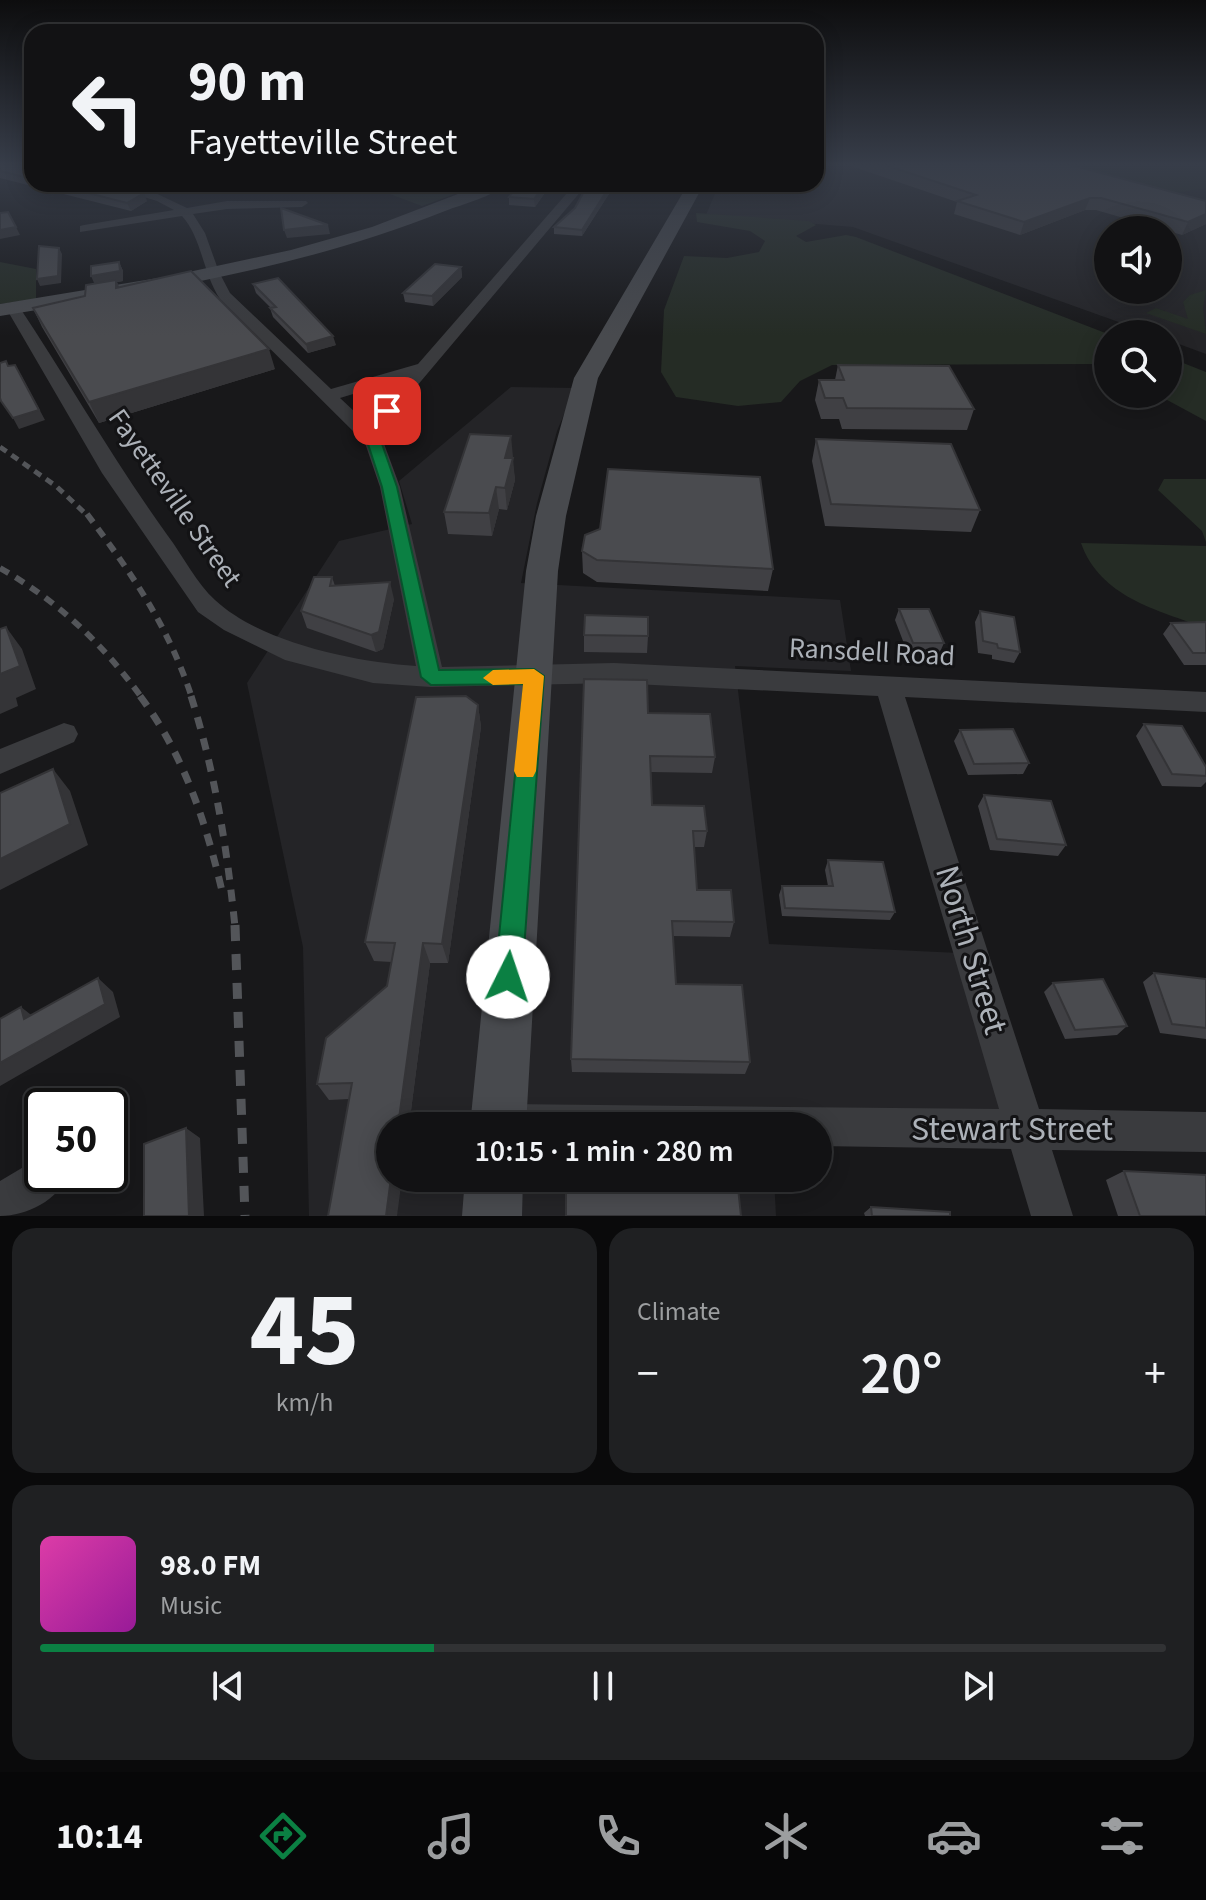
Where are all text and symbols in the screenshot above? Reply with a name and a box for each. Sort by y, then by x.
text: 90 m [188,43,306,122]
icon: left [56,56,160,160]
text: Fayetteville Street [188,117,457,168]
map controls [1094,216,1182,408]
button: sound [1094,216,1182,304]
button: search [1094,320,1182,408]
pin [353,377,421,445]
icon: arrive [365,389,409,433]
street label: Fayetteville Street [99,401,252,596]
street label: Ransdell Road [788,628,956,676]
street label: North Street [922,860,1020,1041]
position arrow [466,935,550,1019]
speed limit sign: 50 [24,1088,128,1192]
street label: Stewart Street [911,1105,1113,1154]
text: 10:15 · 1 min · 280 m [474,1130,734,1173]
text: 45 [250,1258,359,1406]
text: Climate [637,1293,721,1330]
text: 20° [860,1332,943,1417]
text: − [637,1343,659,1406]
text: + [1144,1343,1166,1406]
text: km/h [276,1384,333,1421]
text: 98.0 FM [160,1544,261,1587]
text: Music [160,1587,222,1624]
icon: previous [206,1664,250,1708]
icon: pause [581,1664,625,1708]
icon: next [956,1664,1000,1708]
icon: directions [255,1808,311,1864]
icon: music [423,1808,479,1864]
icon: phone [590,1808,646,1864]
icon: climate [758,1808,814,1864]
icon: car [926,1808,982,1864]
icon: filters [1094,1808,1150,1864]
text: 10:14 [56,1811,143,1862]

